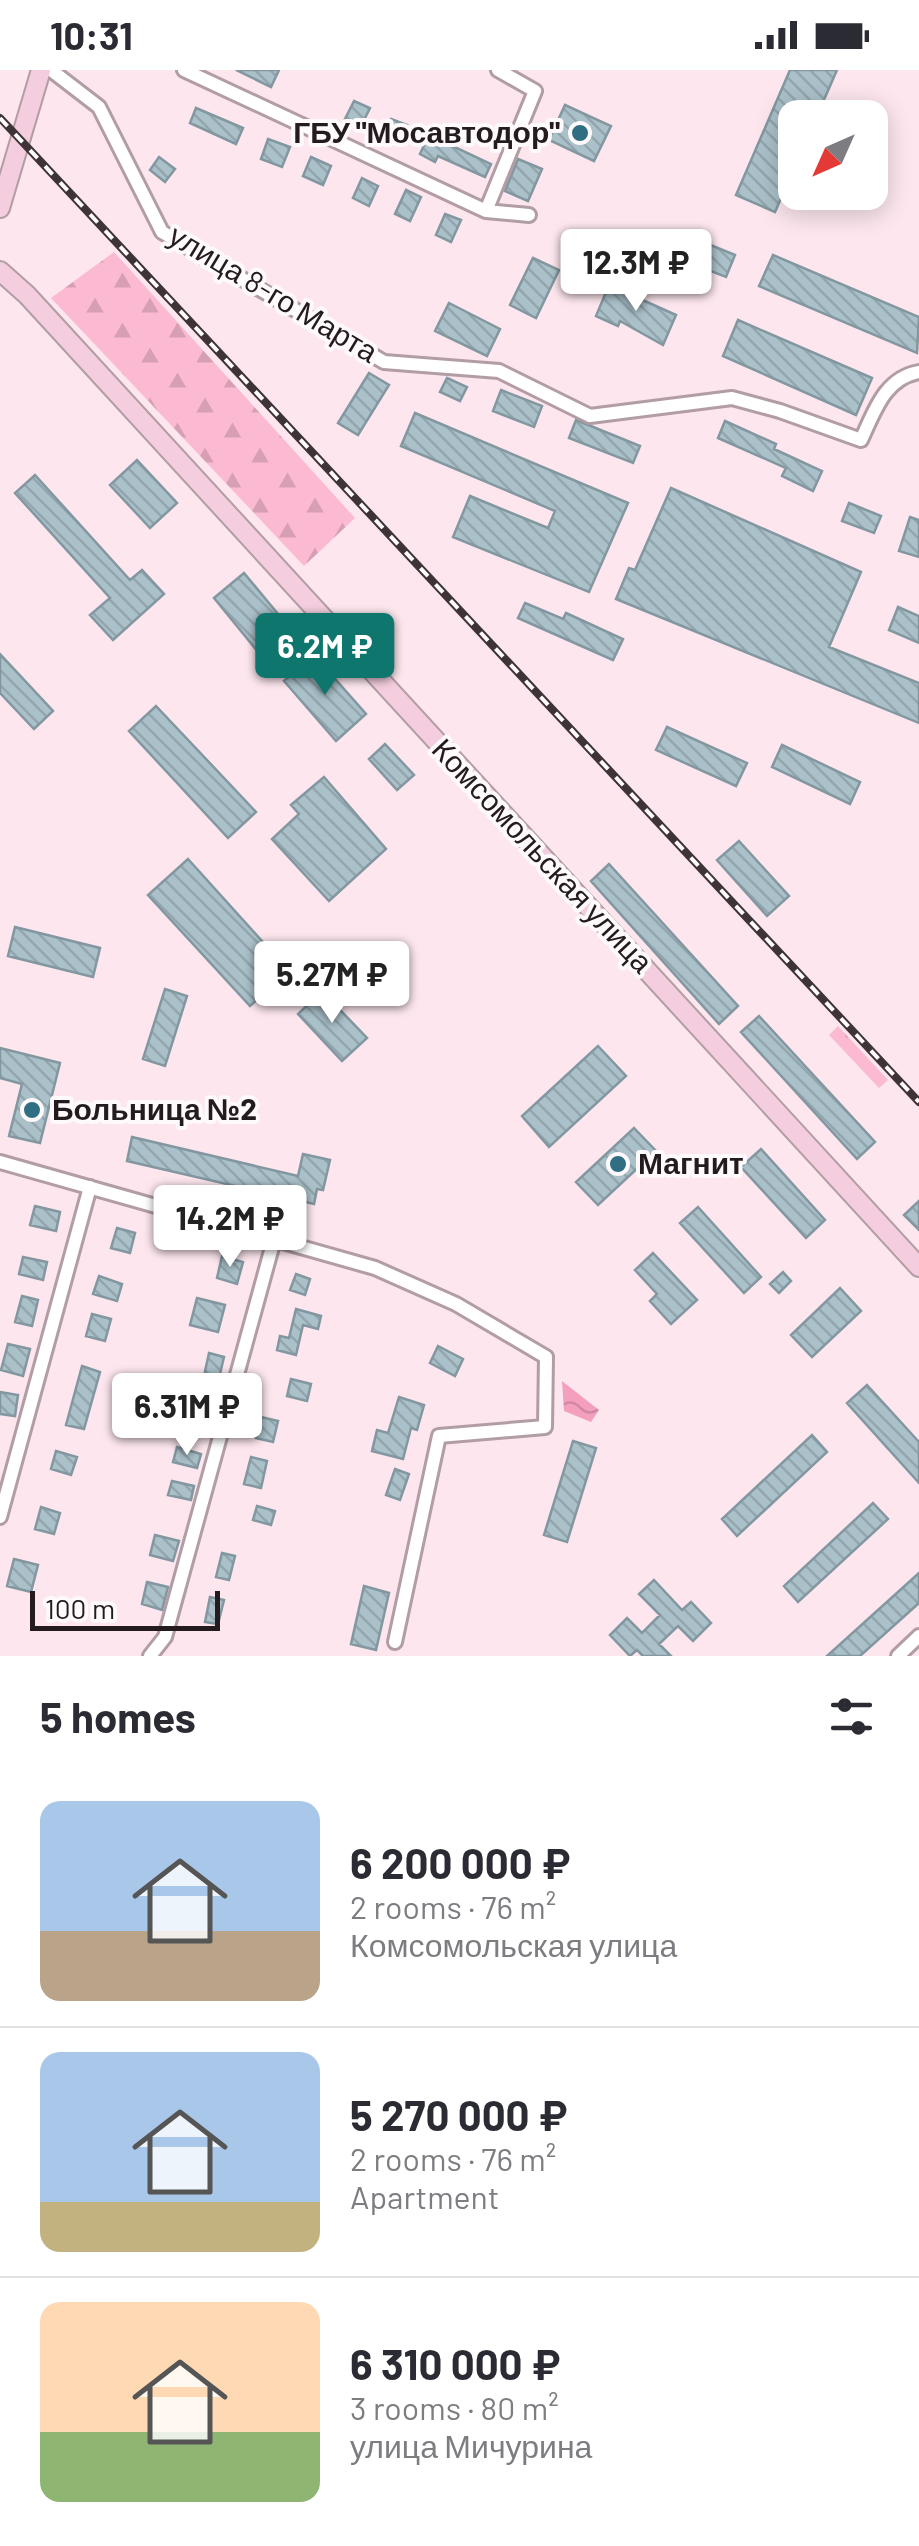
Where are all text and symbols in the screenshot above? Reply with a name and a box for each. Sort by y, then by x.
text: 10:31 [50,12,133,58]
north arrow [778,100,888,210]
map controls [778,100,888,210]
place label: ГБУ "Мосавтодор" [293,113,560,149]
marker: ГБУ "Мосавтодор" [569,122,591,144]
street label: улица 8-го Марта [163,216,385,369]
pin: 12.3M ₽ [544,229,728,314]
text: 12.3M ₽ [583,242,689,280]
pin: 6.2M ₽ [244,613,406,698]
text: 6.2M ₽ [277,626,373,664]
street label: Комсомольская улица [426,730,661,979]
pin: 5.27M ₽ [240,941,424,1026]
text: 5.27M ₽ [276,954,388,992]
place label: Больница №2 [52,1090,257,1126]
marker: Больница №2 [21,1099,43,1121]
place label: Магнит [638,1144,744,1180]
marker: Магнит [607,1153,629,1175]
pin: 14.2M ₽ [138,1185,322,1270]
text: 14.2M ₽ [176,1198,284,1236]
pin: 6.31M ₽ [95,1373,279,1458]
text: 6.31M ₽ [134,1386,240,1424]
scale bar [30,1586,220,1630]
text: 100 m [45,1591,115,1625]
icon: filters [824,1689,879,1744]
text: 5 homes [40,1691,196,1741]
text: 6 200 000 ₽ [350,1837,570,1887]
icon: home [120,1841,240,1961]
text: 2 rooms · 76 m² [350,1887,556,1925]
text: Комсомольская улица [350,1925,677,1963]
text: 5 270 000 ₽ [350,2089,567,2139]
icon: home [120,2092,240,2212]
text: 2 rooms · 76 m² [350,2139,556,2177]
text: Apartment [350,2177,499,2215]
text: 6 310 000 ₽ [350,2338,560,2388]
icon: home [120,2342,240,2462]
text: 3 rooms · 80 m² [350,2388,559,2426]
text: улица Мичурина [350,2426,592,2464]

